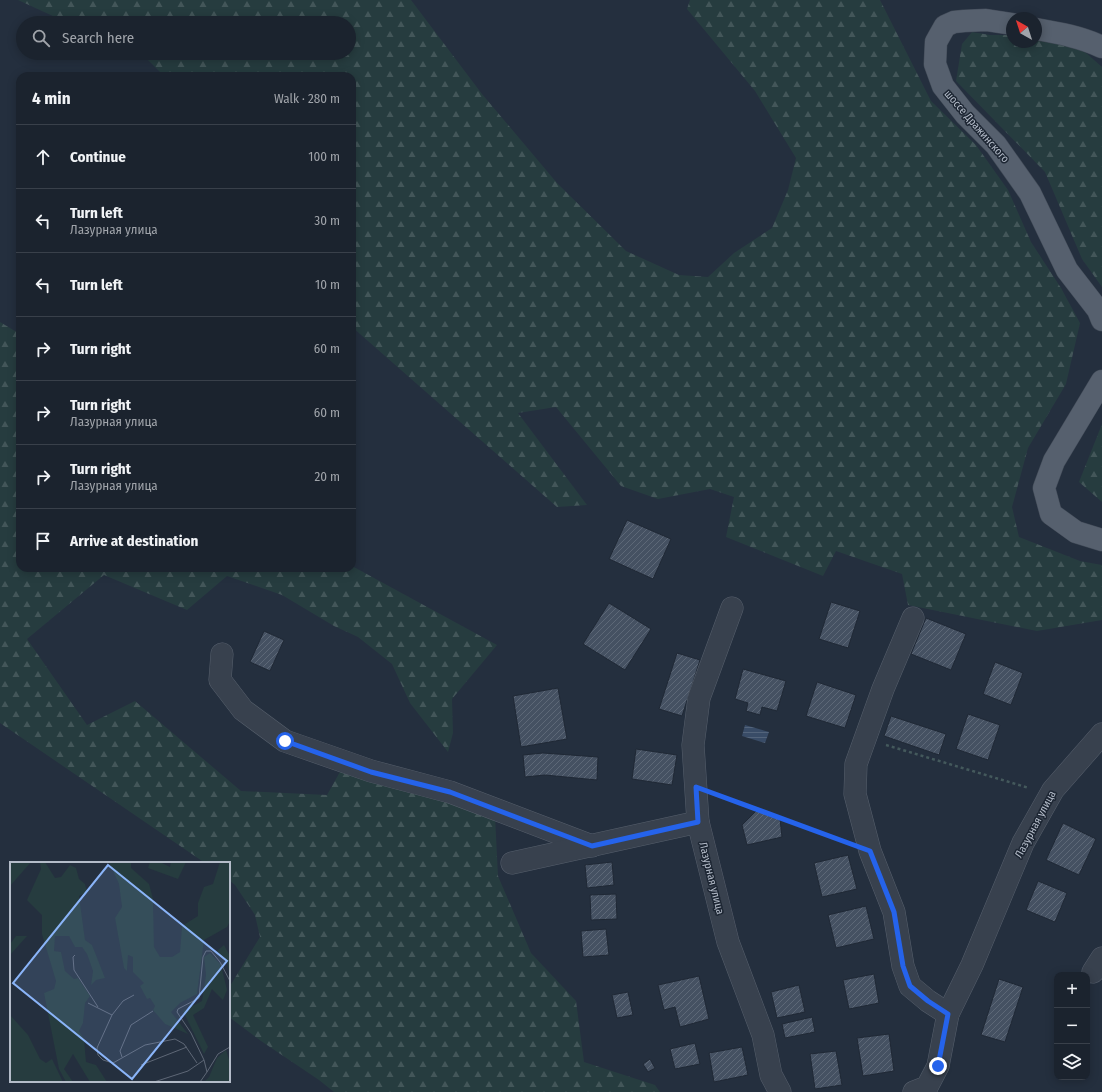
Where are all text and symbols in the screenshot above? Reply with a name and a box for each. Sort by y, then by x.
north arrow [1006,12,1042,48]
search box [16,16,356,60]
icon: search [30,27,52,49]
text: Search here [62,29,134,47]
street label: шоссе Дражинского [942,87,1012,165]
text: 4 min [32,88,71,109]
text: Walk · 280 m [274,91,340,106]
icon: ahead [32,146,54,168]
text: Continue [70,148,126,166]
text: 100 m [308,149,340,164]
text: Turn left [70,204,123,222]
icon: left [32,210,54,232]
text: 30 m [314,213,340,228]
text: Лазурная улица [70,222,158,237]
icon: left [32,274,54,296]
text: Turn left [70,276,123,294]
text: 10 m [315,277,340,292]
icon: right [32,338,54,360]
text: Turn right [70,340,131,358]
text: 60 m [314,341,340,356]
text: Turn right [70,396,131,414]
icon: right [32,402,54,424]
text: 60 m [314,405,340,420]
text: Лазурная улица [70,414,158,429]
text: Turn right [70,460,131,478]
icon: right [32,466,54,488]
text: 20 m [314,469,340,484]
text: Лазурная улица [70,478,158,493]
icon: arrive [32,530,54,552]
text: Arrive at destination [70,532,198,550]
route start [276,732,294,750]
street label: Лазурная улица [1012,788,1059,860]
street label: Лазурная улица [696,841,727,916]
inset map [10,862,230,1082]
map controls [1054,972,1090,1080]
button: + [1054,972,1090,1008]
button: − [1054,1008,1090,1044]
button: layers [1054,1044,1090,1080]
route end [929,1057,947,1075]

